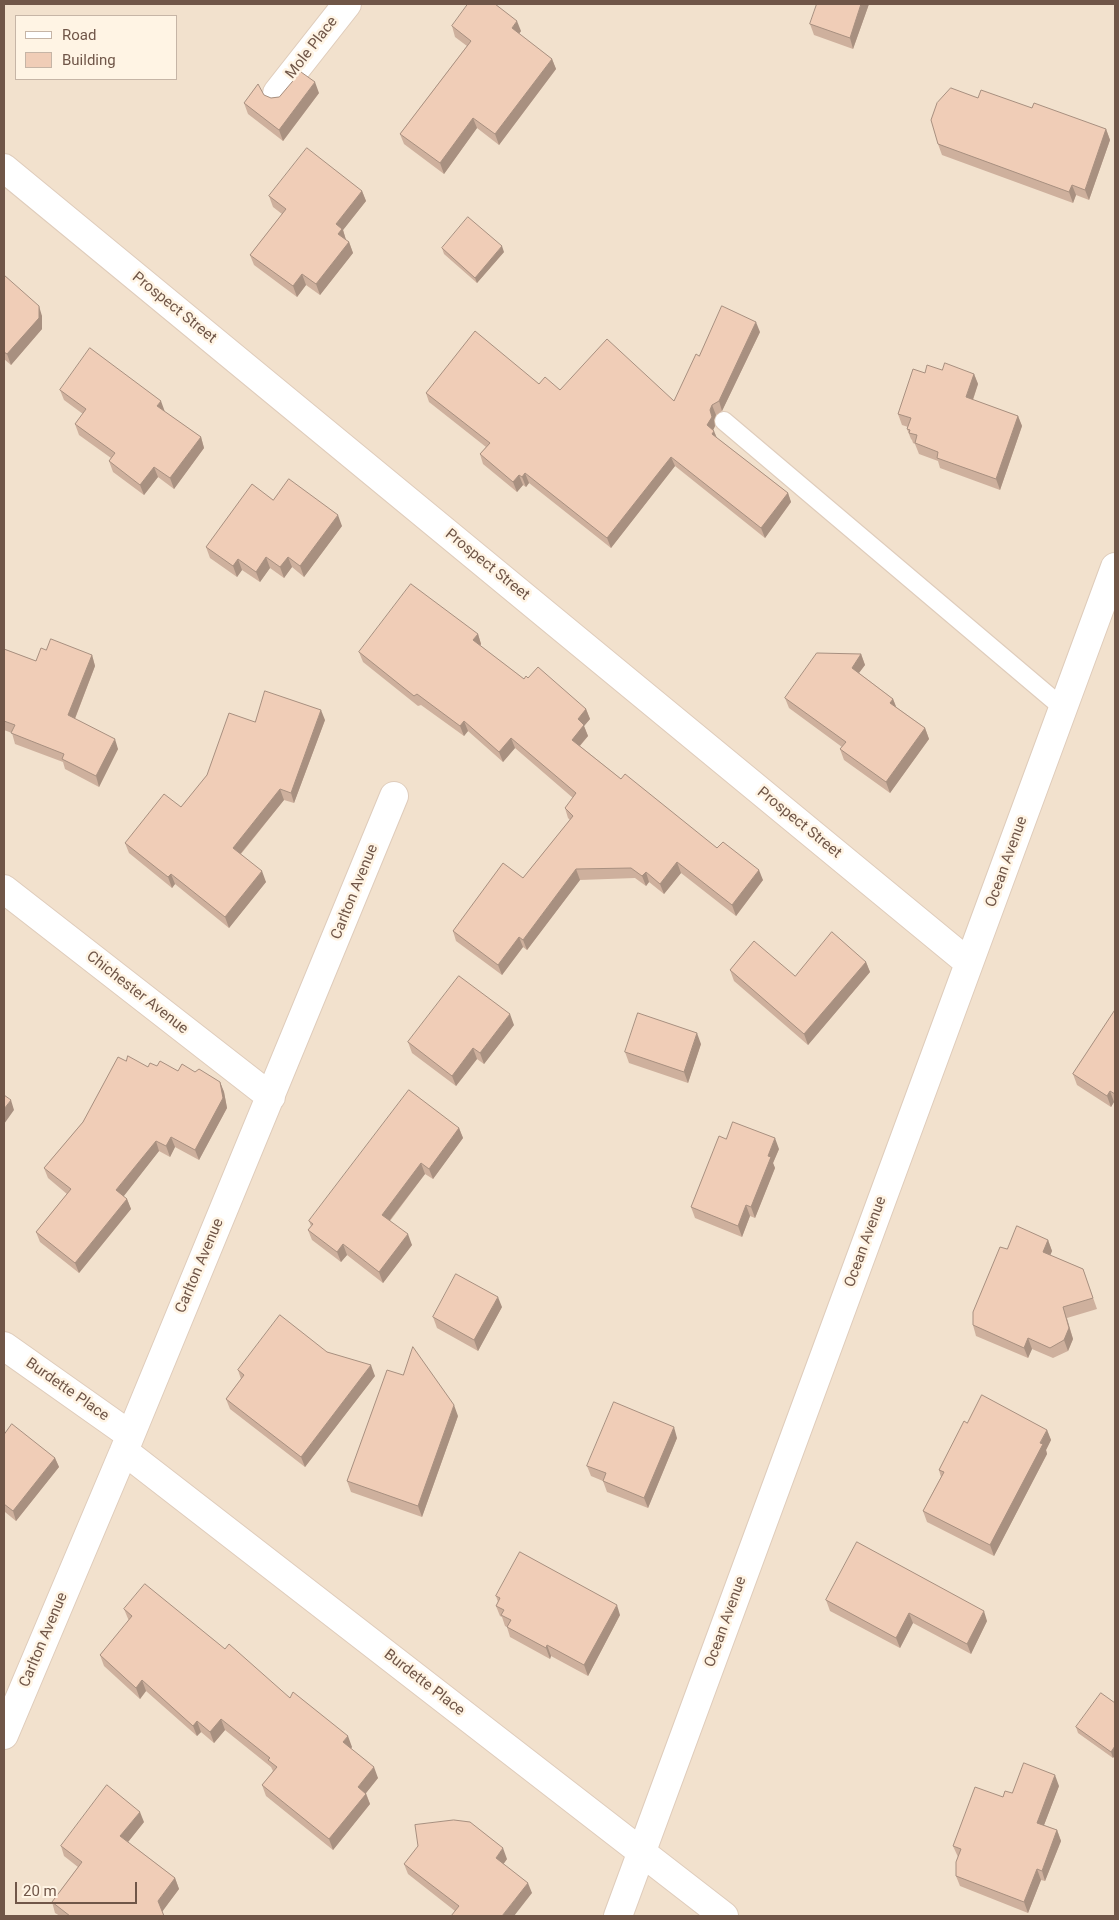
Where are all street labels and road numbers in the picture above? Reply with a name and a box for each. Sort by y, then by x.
street label: Mole Place [282,13,342,83]
street label: Prospect Street [128,269,220,347]
street label: Prospect Street [441,526,533,604]
street label: Prospect Street [753,784,845,862]
street label: Ocean Avenue [982,814,1032,910]
street label: Carlton Avenue [328,842,382,942]
street label: Chichester Avenue [83,948,191,1038]
street label: Ocean Avenue [841,1194,891,1290]
street label: Carlton Avenue [172,1216,228,1316]
street label: Burdette Place [22,1355,112,1425]
street label: Ocean Avenue [701,1574,751,1670]
street label: Carlton Avenue [16,1590,72,1690]
street label: Burdette Place [380,1646,468,1720]

